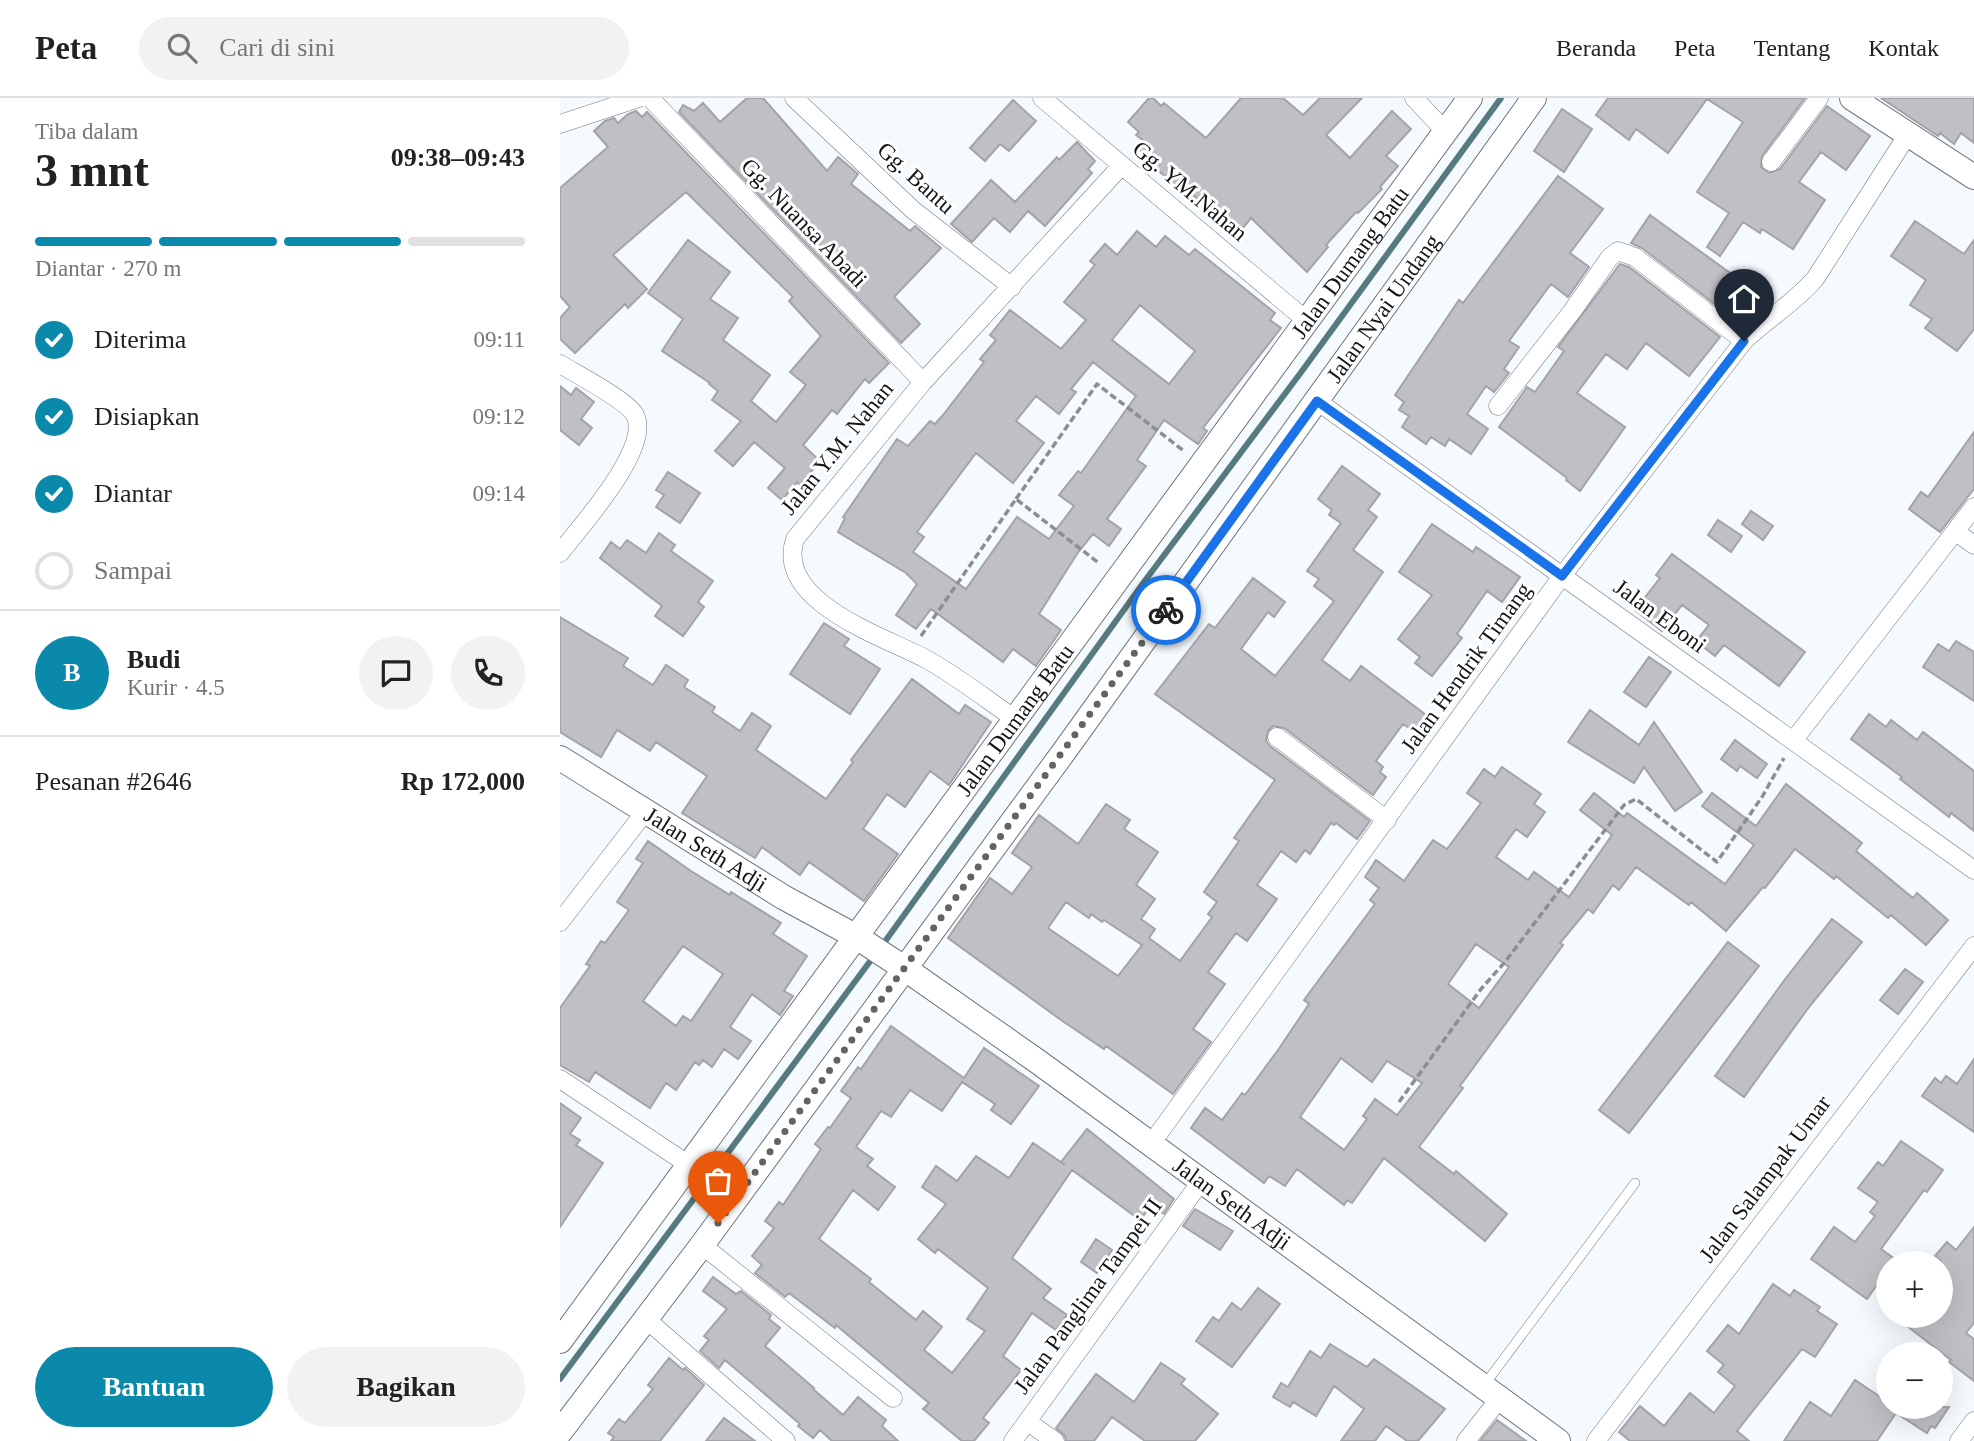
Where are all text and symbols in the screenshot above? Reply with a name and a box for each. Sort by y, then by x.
search box [139,17,629,80]
icon: search [163,29,201,67]
text: Peta [35,30,97,66]
text: Cari di sini [219,33,335,62]
text: Beranda [1556,35,1636,61]
text: Peta [1674,35,1715,61]
text: Tentang [1753,35,1830,61]
text: Kontak [1868,35,1939,61]
text: Tiba dalam [35,119,138,144]
street label: Gg. YM.Nahan [1128,136,1253,246]
street label: Gg. Bantu [872,137,960,219]
text: 09:38–09:43 [391,143,525,172]
text: 3 mnt [35,145,149,196]
street label: Gg. Nuansa Abadi [736,153,872,293]
street label: Jalan Dumang Batu [1286,181,1414,343]
street label: Jalan Nyai Undang [1321,229,1445,387]
text: Diantar · 270 m [35,256,181,281]
pin [1714,269,1774,341]
icon: home [1725,280,1763,318]
icon: check [35,321,73,359]
text: Diterima [94,325,186,354]
text: 09:11 [473,327,525,352]
street label: Jalan Y.M. Nahan [776,376,898,519]
icon: check [35,398,73,436]
text: Disiapkan [94,402,199,431]
text: 09:12 [473,404,525,429]
icon: check [35,475,73,513]
text: Diantar [94,479,172,508]
text: 09:14 [473,481,525,506]
text: Sampai [94,556,172,585]
street label: Jalan Eboni [1609,574,1711,658]
courier [1131,575,1201,645]
street label: Jalan Hendrik Timang [1396,578,1536,758]
icon: bike [1147,591,1185,629]
button: chat [359,636,433,710]
button: phone [451,636,525,710]
street label: Jalan Dumang Batu [951,639,1079,800]
text: Budi [127,645,181,674]
text: B [63,658,81,687]
text: Kurir · 4.5 [127,675,225,700]
text: Pesanan #2646 [35,767,192,796]
text: Rp 172,000 [401,767,525,796]
street label: Jalan Seth Adji [640,802,772,896]
street label: Jalan Salampak Umar [1694,1091,1836,1267]
pin [688,1151,748,1223]
street label: Jalan Seth Adji [1168,1152,1296,1254]
icon: bag [699,1162,737,1200]
street label: Jalan Panglima Tampei II [1009,1194,1167,1398]
map controls [1876,1251,1953,1419]
button: + [1876,1251,1953,1328]
button: − [1876,1342,1953,1419]
button: Bantuan [35,1347,273,1427]
button: Bagikan [287,1347,525,1427]

